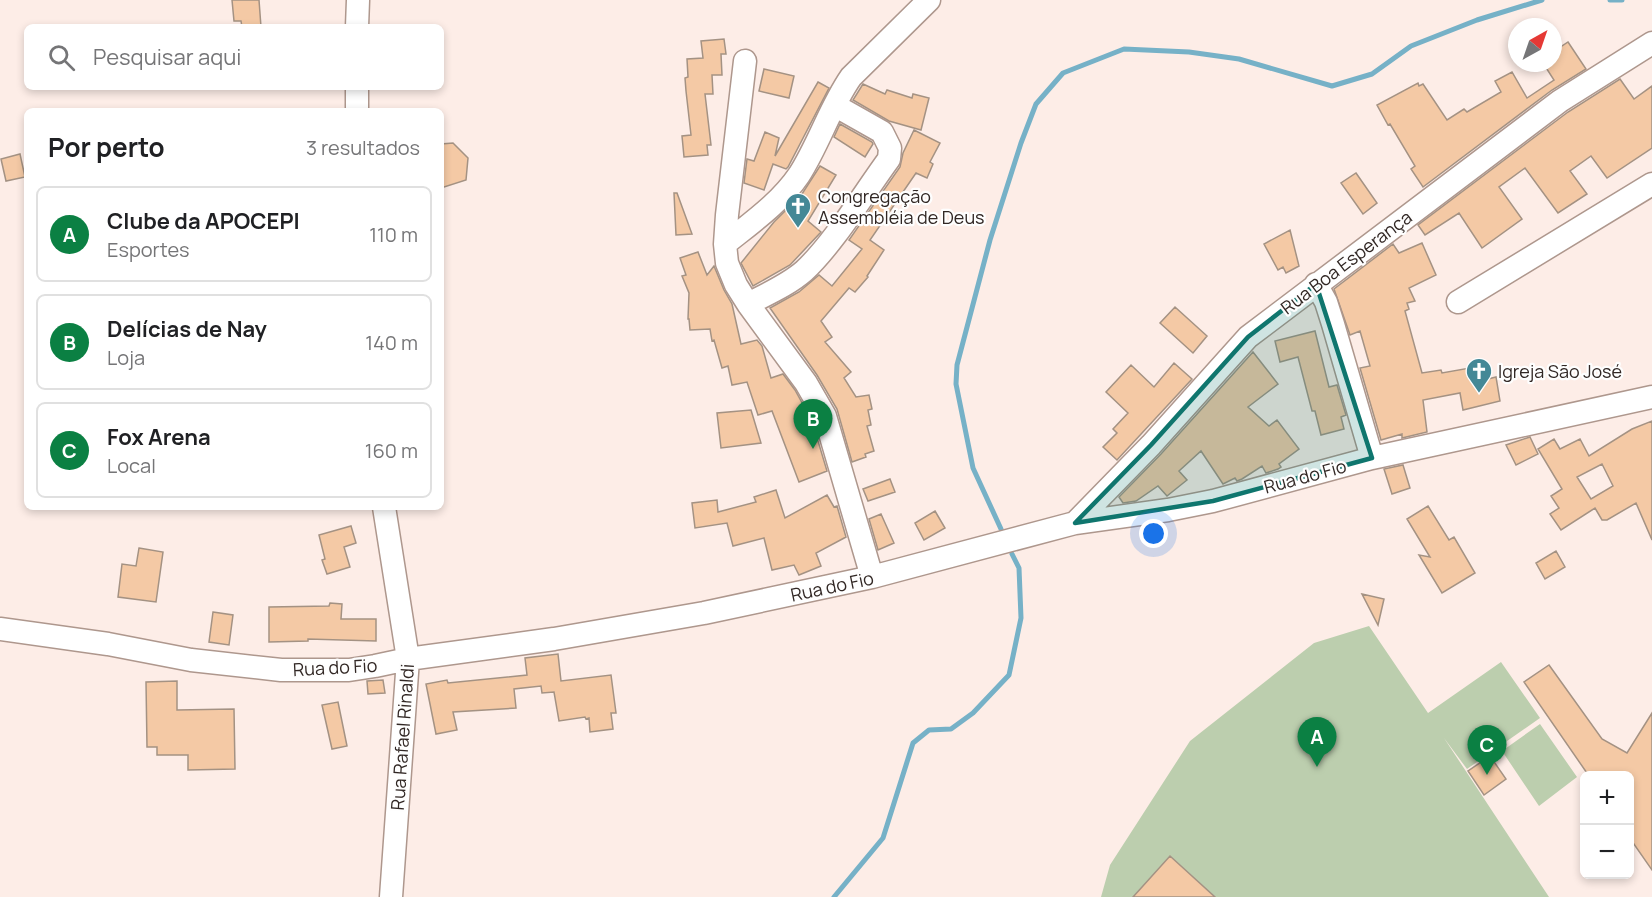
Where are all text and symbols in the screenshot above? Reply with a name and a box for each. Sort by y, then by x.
north arrow [1508,18,1562,72]
search box [24,24,444,90]
icon: search [45,41,78,74]
text: Pesquisar aqui [93,42,241,72]
text: Por perto [48,129,165,165]
text: 3 resultados [306,134,420,161]
place label: Congregação Assembléia de Deus [818,184,985,229]
church icon: Congregação Assembléia de Deus [783,191,813,229]
street label: Rua Boa Esperança [1275,205,1417,319]
text: Clube da APOCEPI [107,206,300,236]
text: A [63,221,76,248]
text: 110 m [369,221,418,248]
text: Esportes [107,236,190,263]
text: Delícias de Nay [107,314,267,344]
text: B [63,329,76,356]
text: 140 m [365,329,418,356]
text: Loja [107,344,145,371]
church icon: Igreja São José [1464,356,1494,394]
place label: Igreja São José [1498,359,1622,383]
pin: B [794,400,832,449]
text: Fox Arena [107,422,211,452]
text: C [62,437,77,464]
text: 160 m [365,437,418,464]
text: Local [107,452,156,479]
street label: Rua do Fio [1261,453,1349,499]
your location [1139,519,1168,548]
street label: Rua do Fio [788,565,876,607]
street label: Rua do Fio [292,653,378,681]
street label: Rua Rafael Rinaldi [385,663,419,811]
pin: A [1298,718,1336,767]
pin: C [1468,726,1506,775]
map controls [1580,771,1634,879]
button: + [1580,771,1634,825]
button: − [1580,825,1634,879]

